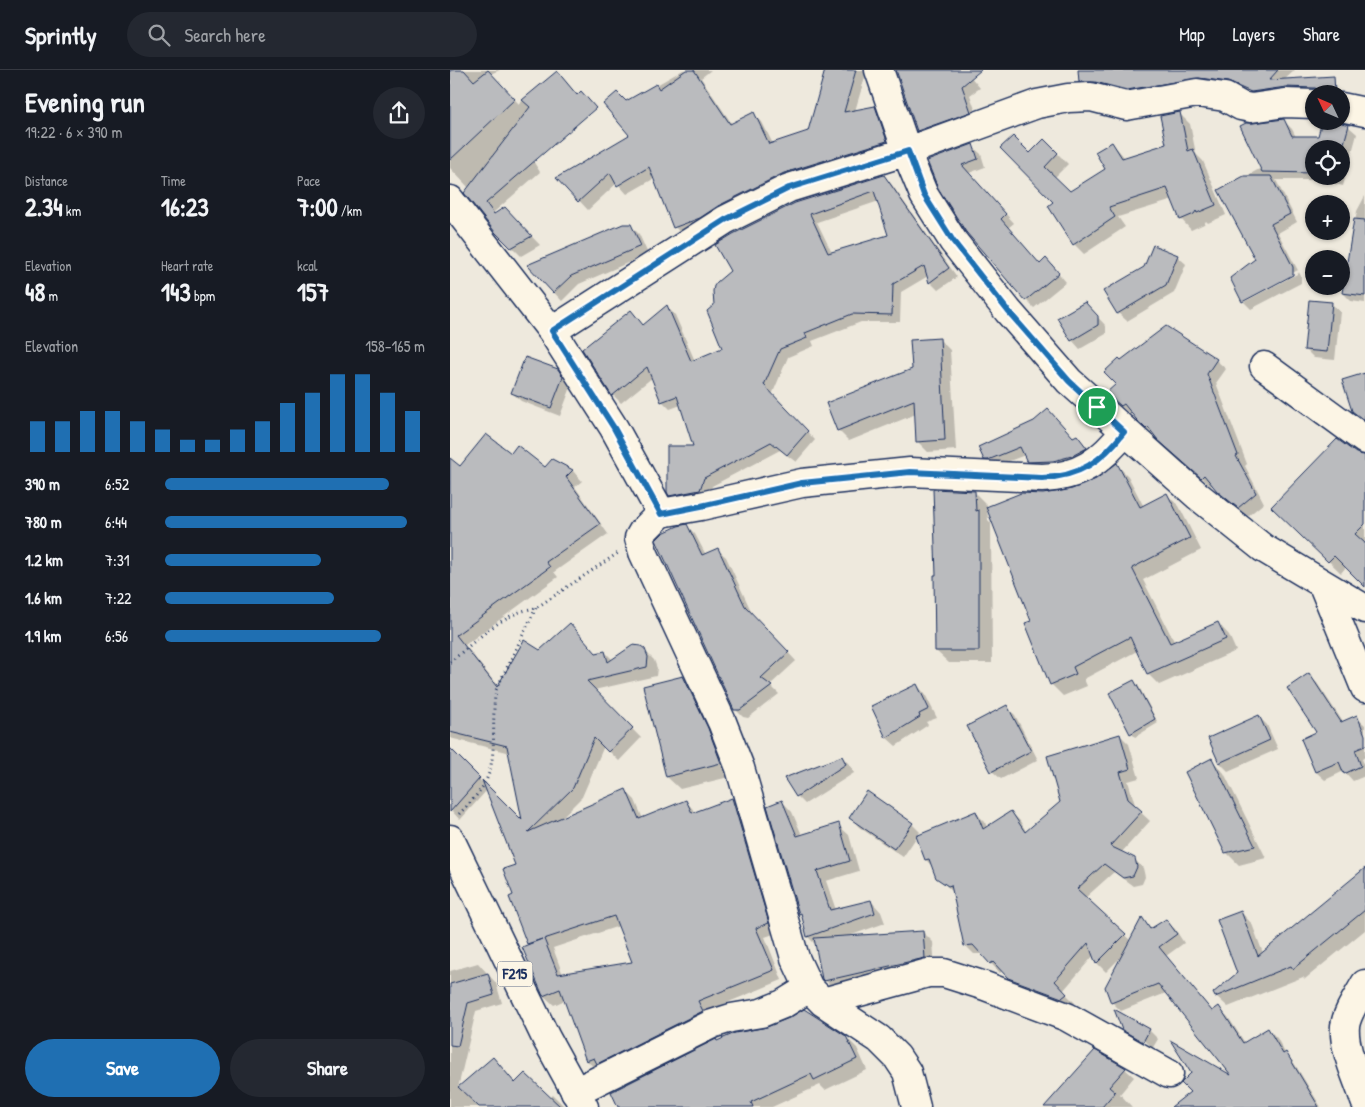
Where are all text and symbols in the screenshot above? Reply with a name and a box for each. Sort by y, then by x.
search box [127,12,477,57]
text: Sprintly [25,19,97,51]
icon: search [145,21,173,49]
text: Search here [185,22,266,48]
text: Map [1179,22,1205,47]
text: Layers [1233,22,1275,47]
text: Share [1303,22,1340,47]
text: Evening run [25,83,145,121]
north arrow [1305,85,1350,130]
map controls [1305,85,1350,295]
button: share [373,87,425,139]
text: 19:22 · 6 × 390 m [25,121,122,143]
button: locate [1305,140,1350,185]
text: Distance [25,171,68,190]
text: Time [161,171,186,190]
text: Pace [297,171,320,190]
text: 2.34 [25,190,63,224]
text: 16:23 [161,190,209,224]
text: 7:00 [297,190,338,224]
button: + [1305,195,1350,240]
text: km [63,201,81,220]
text: /km [338,201,362,220]
button: − [1305,250,1350,295]
text: Elevation [25,256,72,275]
text: Heart rate [161,256,213,275]
text: kcal [297,256,317,275]
text: 48 [25,275,45,309]
text: 143 [161,275,191,309]
text: 157 [297,275,329,309]
text: m [45,286,58,305]
text: bpm [191,286,215,305]
text: Elevation [25,335,78,357]
text: 158–165 m [365,335,425,357]
pin [1076,386,1118,428]
icon: arrive [1083,393,1111,421]
text: 390 m [25,473,60,495]
text: 6:52 [105,473,129,495]
text: 780 m [25,511,62,533]
text: 6:44 [105,511,127,533]
text: 1.2 km [25,549,63,571]
text: 7:31 [105,549,130,571]
text: 1.6 km [25,587,62,609]
text: 7:22 [105,587,132,609]
text: 1.9 km [25,625,61,647]
text: 6:56 [105,625,128,647]
road number: F215 [498,962,532,986]
button: Save [25,1039,220,1097]
button: Share [230,1039,425,1097]

